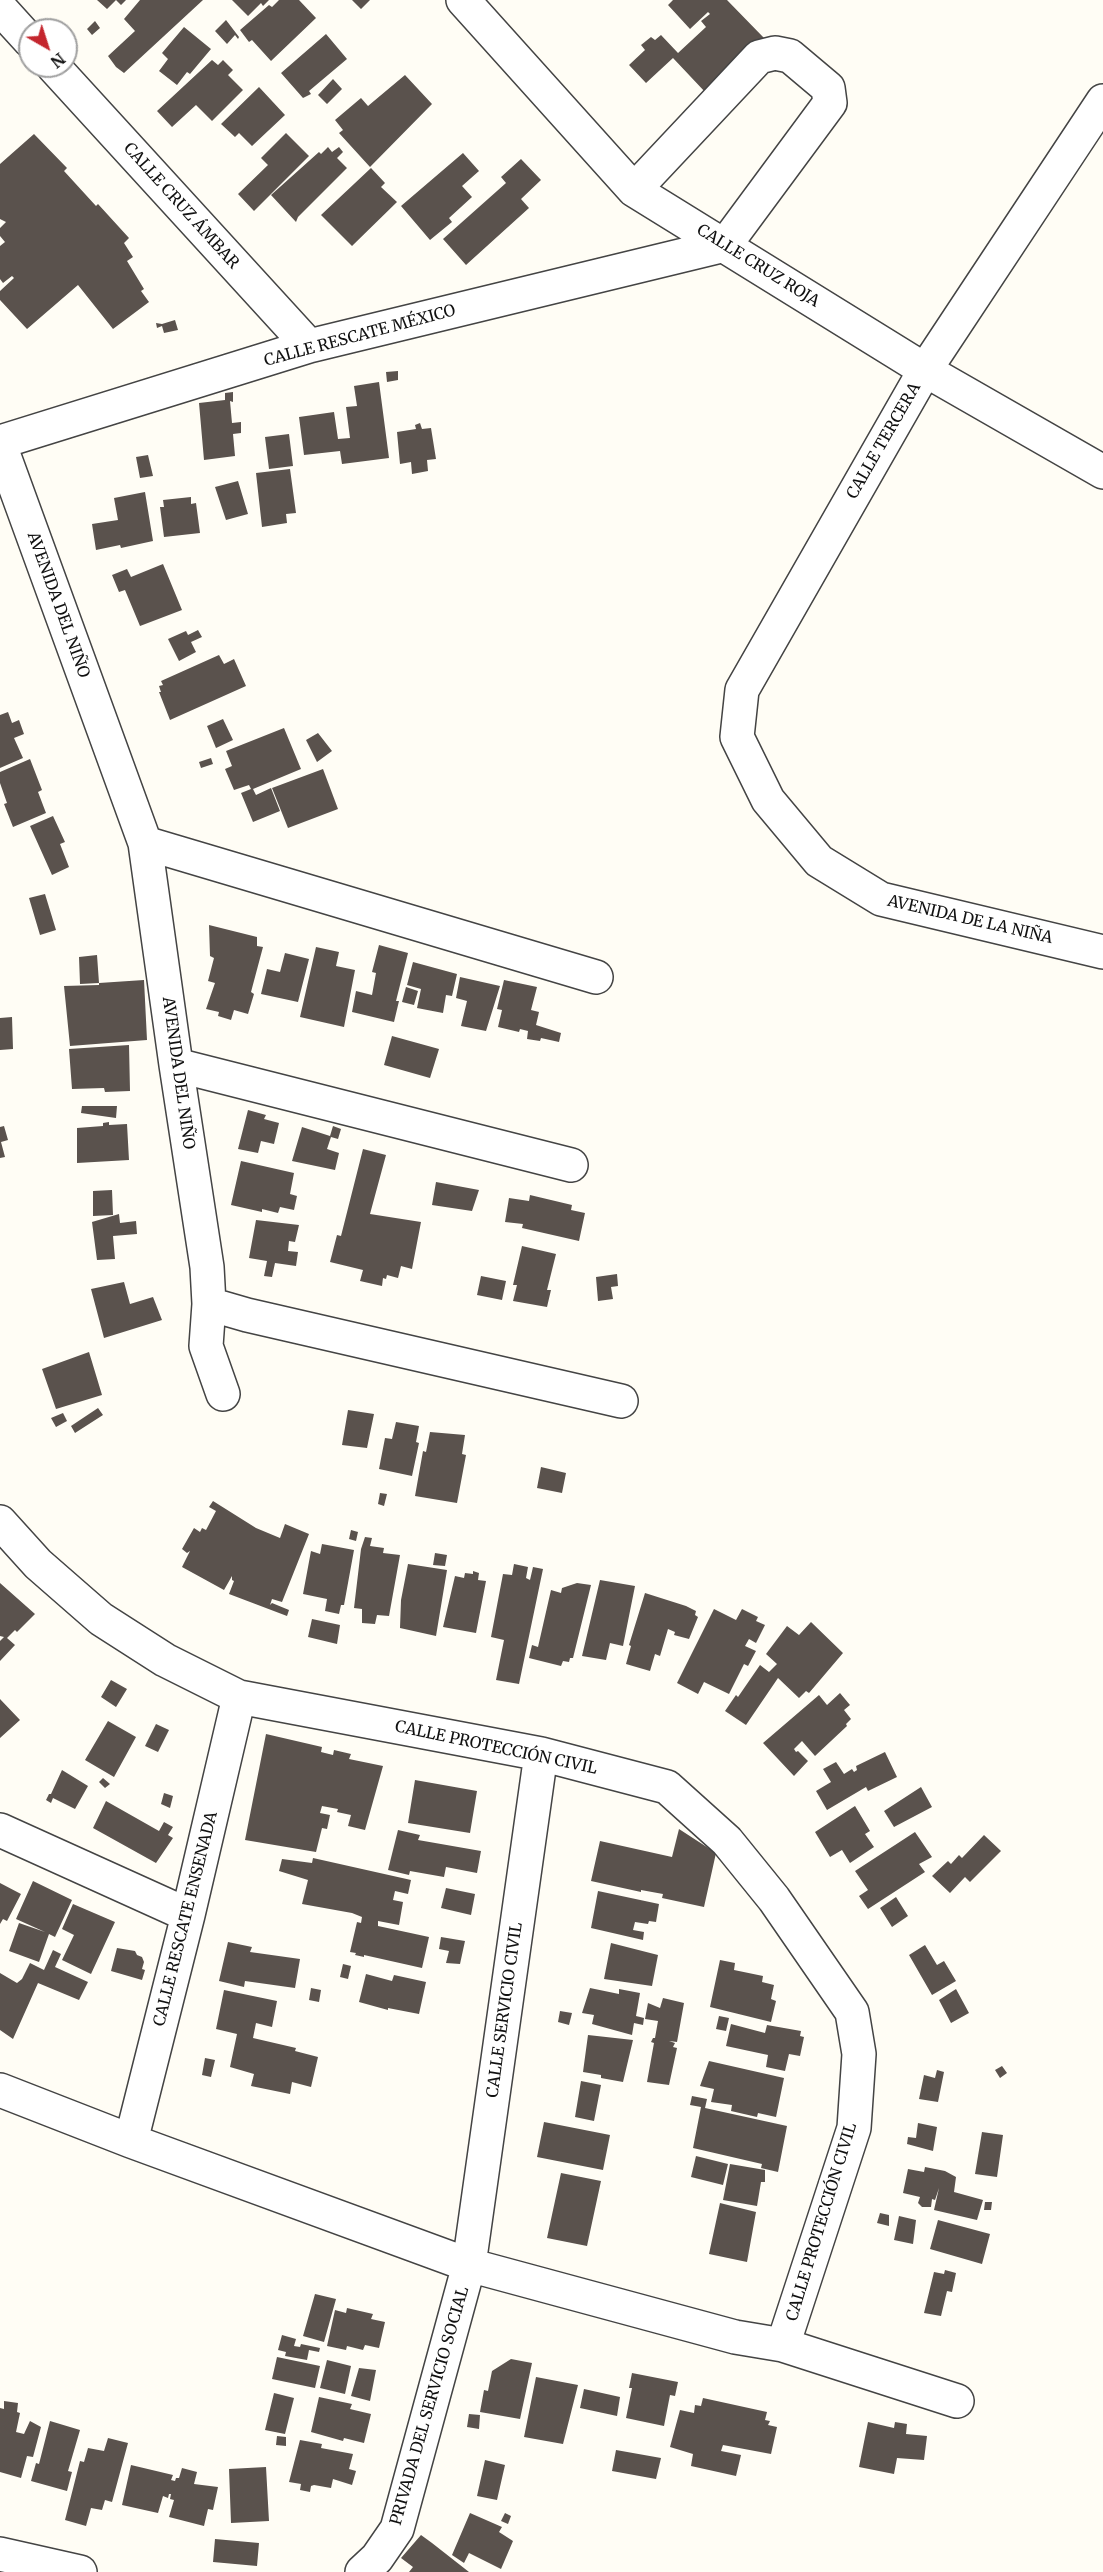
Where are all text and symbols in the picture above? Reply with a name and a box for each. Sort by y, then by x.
north arrow [18,18,78,78]
text: N [47,49,69,72]
street label: CALLE CRUZ ÁMBAR [119,139,243,273]
street label: CALLE CRUZ ROJA [693,221,823,311]
street label: CALLE RESCATE MÉXICO [262,301,458,371]
street label: CALLE TERCERA [843,379,925,503]
street label: AVENIDA DEL NIÑO [23,529,93,681]
street label: AVENIDA DE LA NIÑA [886,892,1054,948]
street label: AVENIDA DEL NIÑO [158,995,198,1151]
street label: CALLE PROTECCIÓN CIVIL [393,1717,599,1779]
street label: CALLE RESCATE ENSENADA [150,1810,222,2028]
street label: CALLE SERVICIO CIVIL [483,1921,527,2099]
street label: CALLE PROTECCIÓN CIVIL [783,2121,861,2323]
street label: PRIVADA DEL SERVICIO SOCIAL [387,2284,473,2528]

